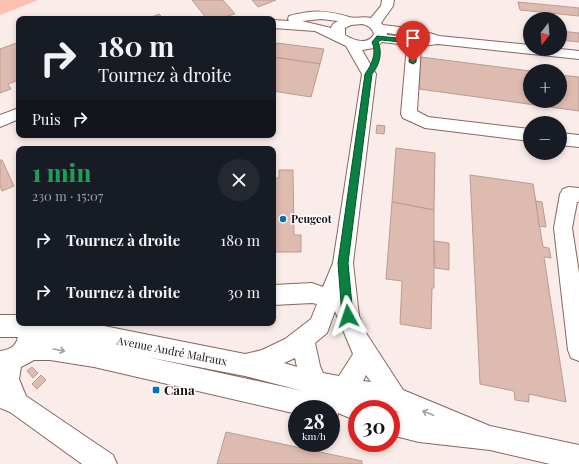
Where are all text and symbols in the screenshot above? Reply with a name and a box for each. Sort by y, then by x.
north arrow [523,12,567,56]
map controls [523,12,567,160]
pin [396,21,430,62]
text: 180 m [98,27,174,64]
icon: arrive [402,27,424,49]
icon: right [32,32,84,84]
text: Tournez à droite [98,63,232,87]
button: + [523,64,567,108]
icon: right [69,108,91,130]
text: Puis [32,109,61,129]
button: − [523,116,567,160]
text: 1 min [32,156,91,188]
button: close [218,159,260,201]
text: 230 m · 15:07 [32,187,103,204]
place label: Peugeot [291,211,332,226]
marker: Peugeot [278,214,288,224]
icon: right [32,229,54,251]
text: Tournez à droite [66,230,180,250]
text: 180 m [221,230,260,250]
icon: right [32,281,54,303]
text: Tournez à droite [66,282,180,302]
text: 30 m [227,282,260,302]
position arrow [327,295,369,337]
street label: Avenue André Malraux [115,332,229,369]
one-way arrow [52,346,65,354]
place label: Cana [164,381,195,398]
marker: Cana [151,385,161,395]
speed limit sign: 30 [348,400,400,452]
text: 28 [303,407,325,434]
one-way arrow [423,408,435,416]
text: km/h [302,429,326,443]

